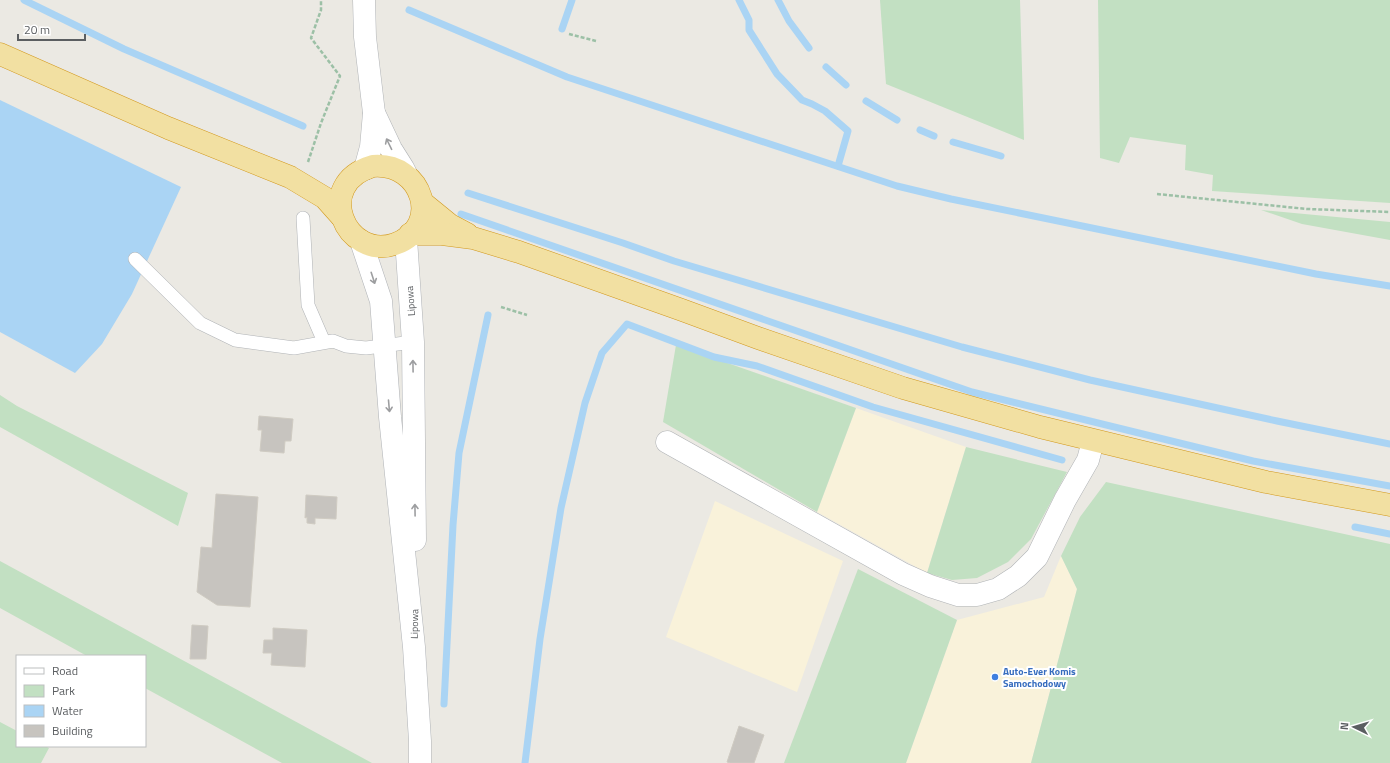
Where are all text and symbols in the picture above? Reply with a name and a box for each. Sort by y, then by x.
scale bar [18,16,85,42]
text: 20 m [24,20,50,39]
one-way arrow [385,138,392,150]
one-way arrow [370,271,377,284]
street label: Lipowa [402,285,419,316]
one-way arrow [409,360,417,373]
one-way arrow [385,399,393,412]
one-way arrow [411,504,419,517]
street label: Lipowa [407,609,422,639]
legend [16,655,146,747]
text: Road [52,661,78,680]
place label: Auto-Ever Komis Samochodowy [1003,664,1076,691]
marker: Auto-Ever Komis Samochodowy [990,672,1000,682]
text: Park [52,681,75,700]
text: Water [52,701,83,720]
north arrow [1334,707,1374,747]
text: Building [52,721,93,740]
text: N [1336,722,1352,731]

